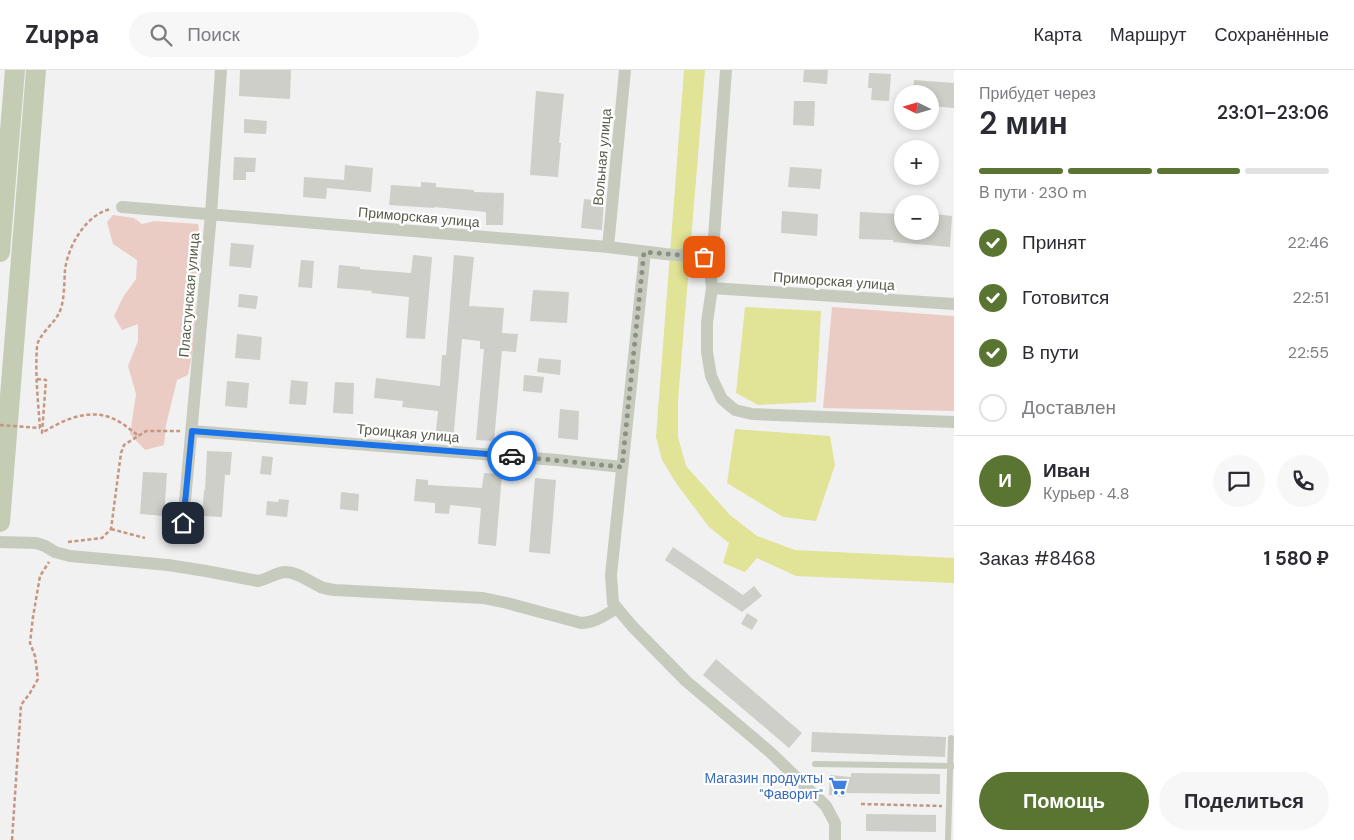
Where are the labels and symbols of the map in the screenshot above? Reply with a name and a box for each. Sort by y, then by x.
north arrow [894,85,939,130]
street label: Вольная улица [589,107,615,206]
street label: Приморская улица [358,203,481,231]
street label: Пластунская улица [175,232,203,358]
pin [683,236,725,278]
street label: Приморская улица [773,268,896,294]
street label: Троицкая улица [356,420,460,446]
courier [487,431,537,481]
pin [162,502,204,544]
place label: Магазин продукты "Фаворит" [705,769,823,803]
supermarket icon: Магазин продукты "Фаворит" [827,775,849,797]

